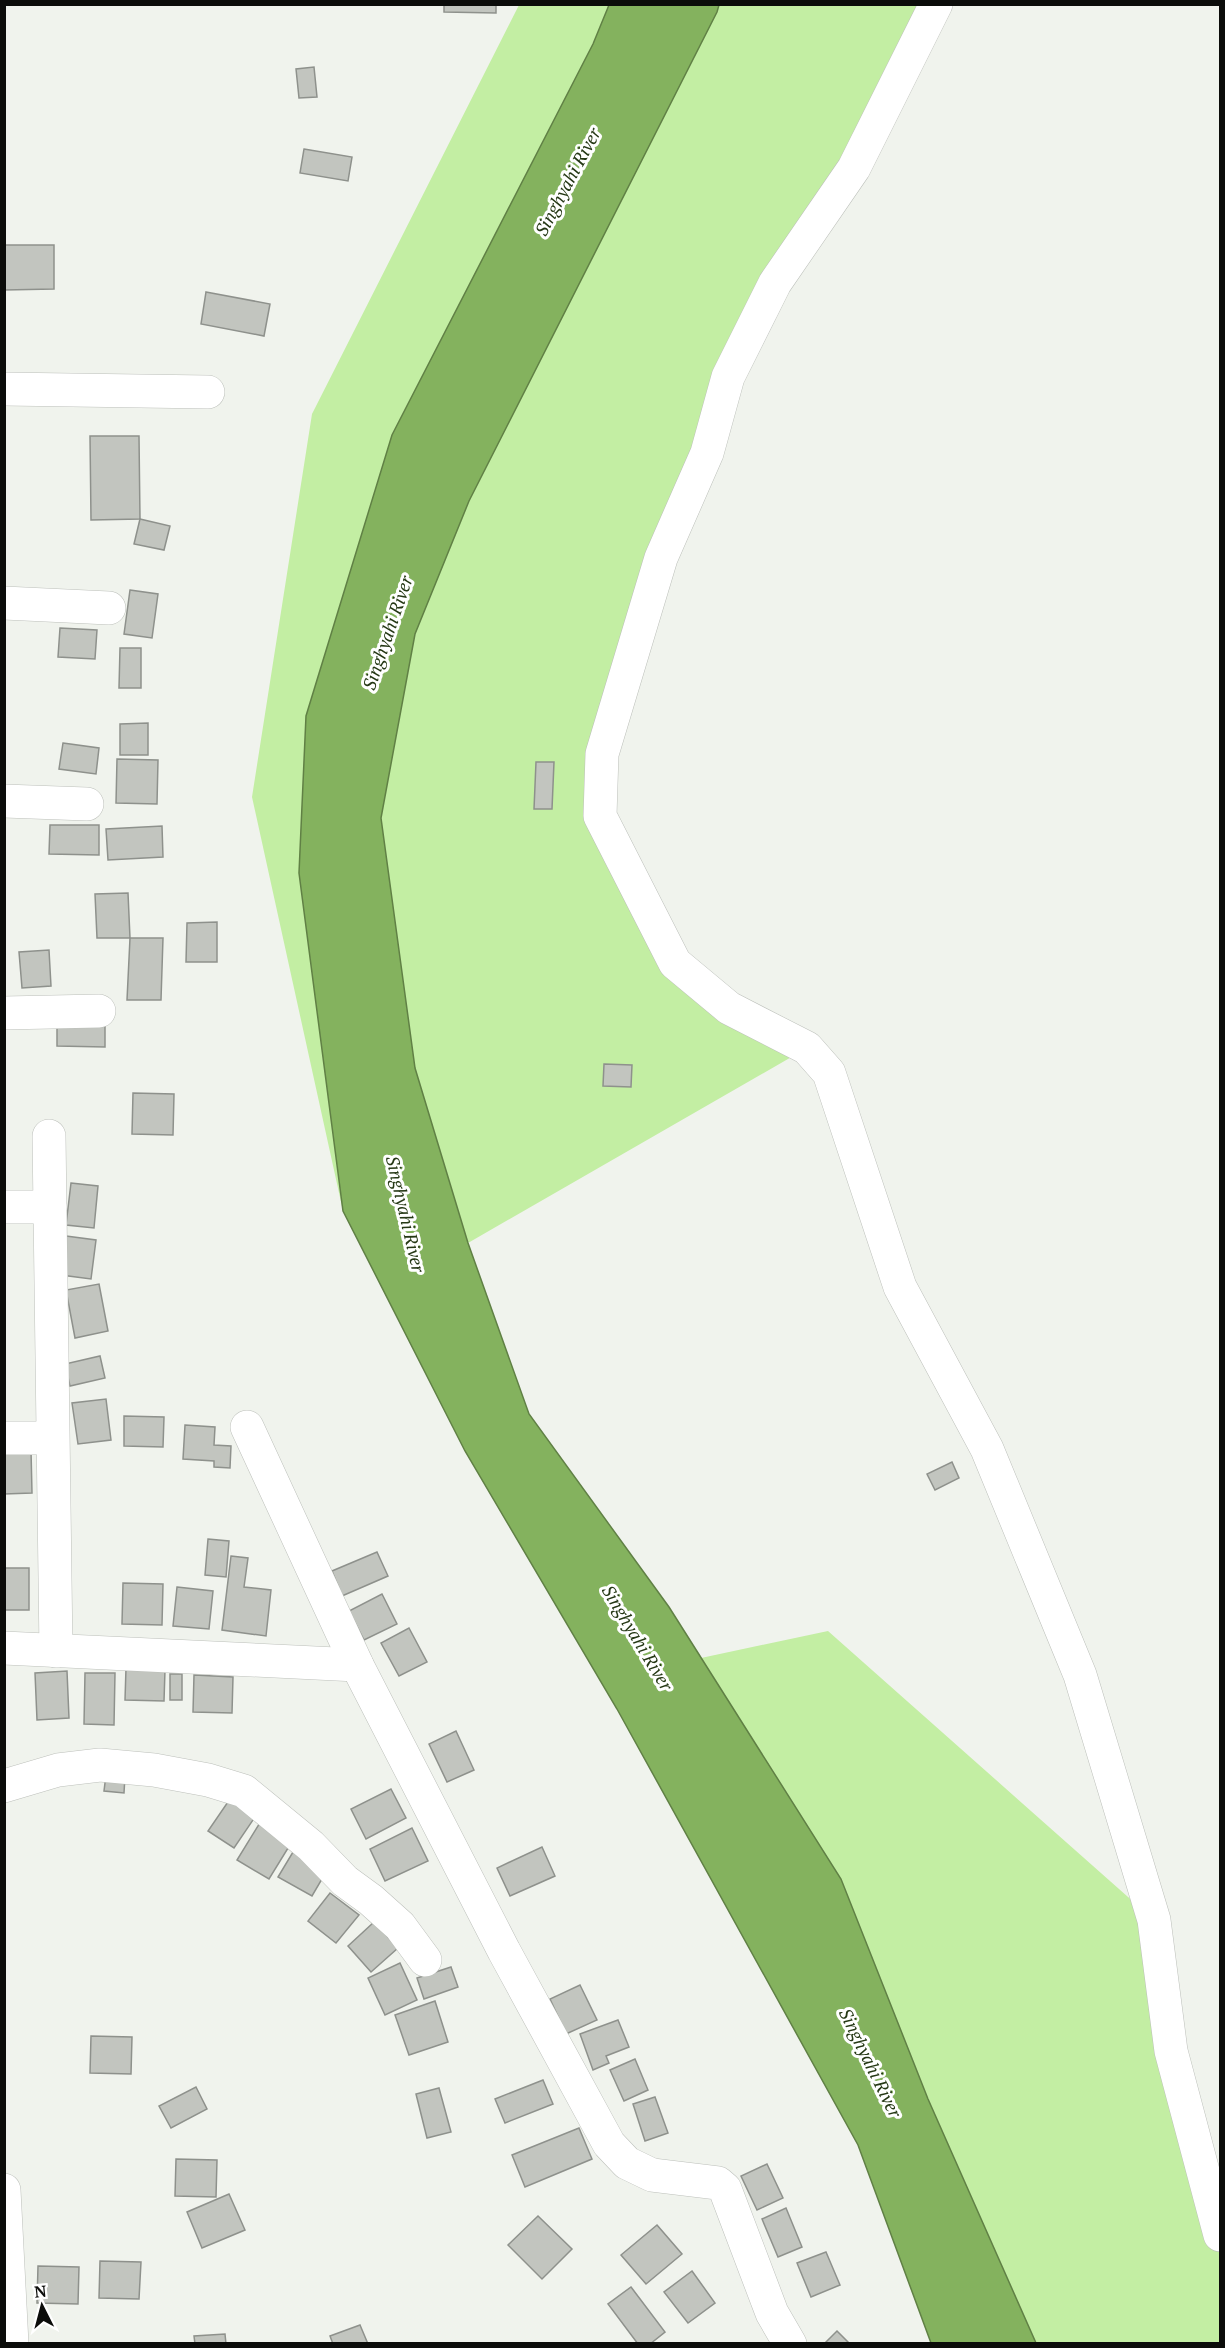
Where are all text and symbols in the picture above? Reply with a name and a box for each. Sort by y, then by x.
water label: Singhyahi River [529,122,606,240]
water label: Singhyahi River [356,572,418,693]
water label: Singhyahi River [381,1153,431,1275]
water label: Singhyahi River [597,1580,679,1696]
water label: Singhyahi River [834,2004,908,2122]
north arrow [12,2276,72,2336]
text: N [33,2280,48,2303]

